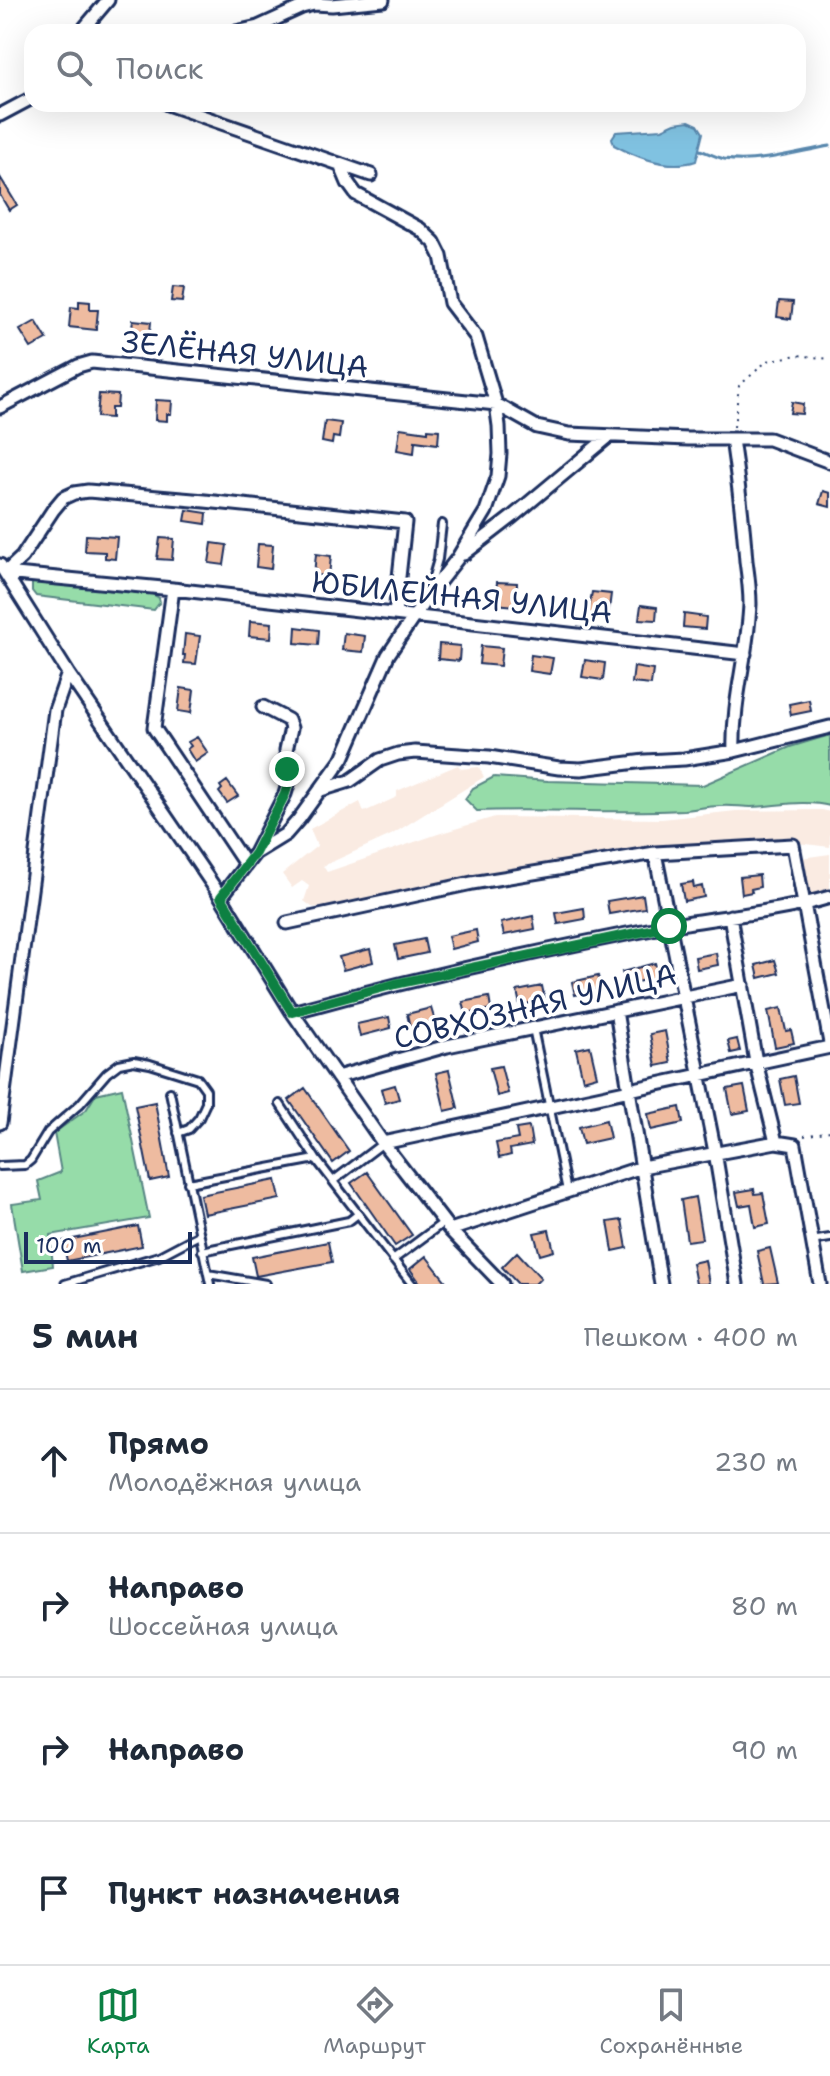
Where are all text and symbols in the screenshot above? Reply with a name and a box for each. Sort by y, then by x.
search box [24,24,806,112]
icon: search [52,46,96,90]
text: Поиск [116,48,204,89]
street label: ЗЕЛЁНАЯ УЛИЦА [120,321,370,387]
street label: ЮБИЛЕЙНАЯ УЛИЦА [310,561,614,633]
route end [269,751,305,787]
route start [651,908,687,944]
street label: СОВХОЗНАЯ УЛИЦА [390,954,680,1058]
scale bar [24,1228,192,1264]
text: 100 m [36,1231,102,1260]
text: 5 мин [32,1313,139,1359]
text: Пешком · 400 m [584,1319,798,1354]
text: Прямо [108,1423,209,1464]
icon: ahead [32,1439,76,1483]
text: 230 m [714,1444,798,1479]
text: Молодёжная улица [108,1464,361,1499]
text: Направо [108,1567,244,1608]
icon: right [32,1583,76,1627]
text: 80 m [731,1588,798,1623]
text: Шоссейная улица [108,1608,338,1643]
icon: right [32,1727,76,1771]
text: Направо [108,1729,244,1770]
text: 90 m [731,1732,798,1767]
icon: arrive [32,1871,76,1915]
text: Пункт назначения [108,1873,400,1914]
tab: Карта [87,1983,150,2060]
tab: Маршрут [323,1983,426,2060]
tab: Сохранённые [600,1983,743,2060]

